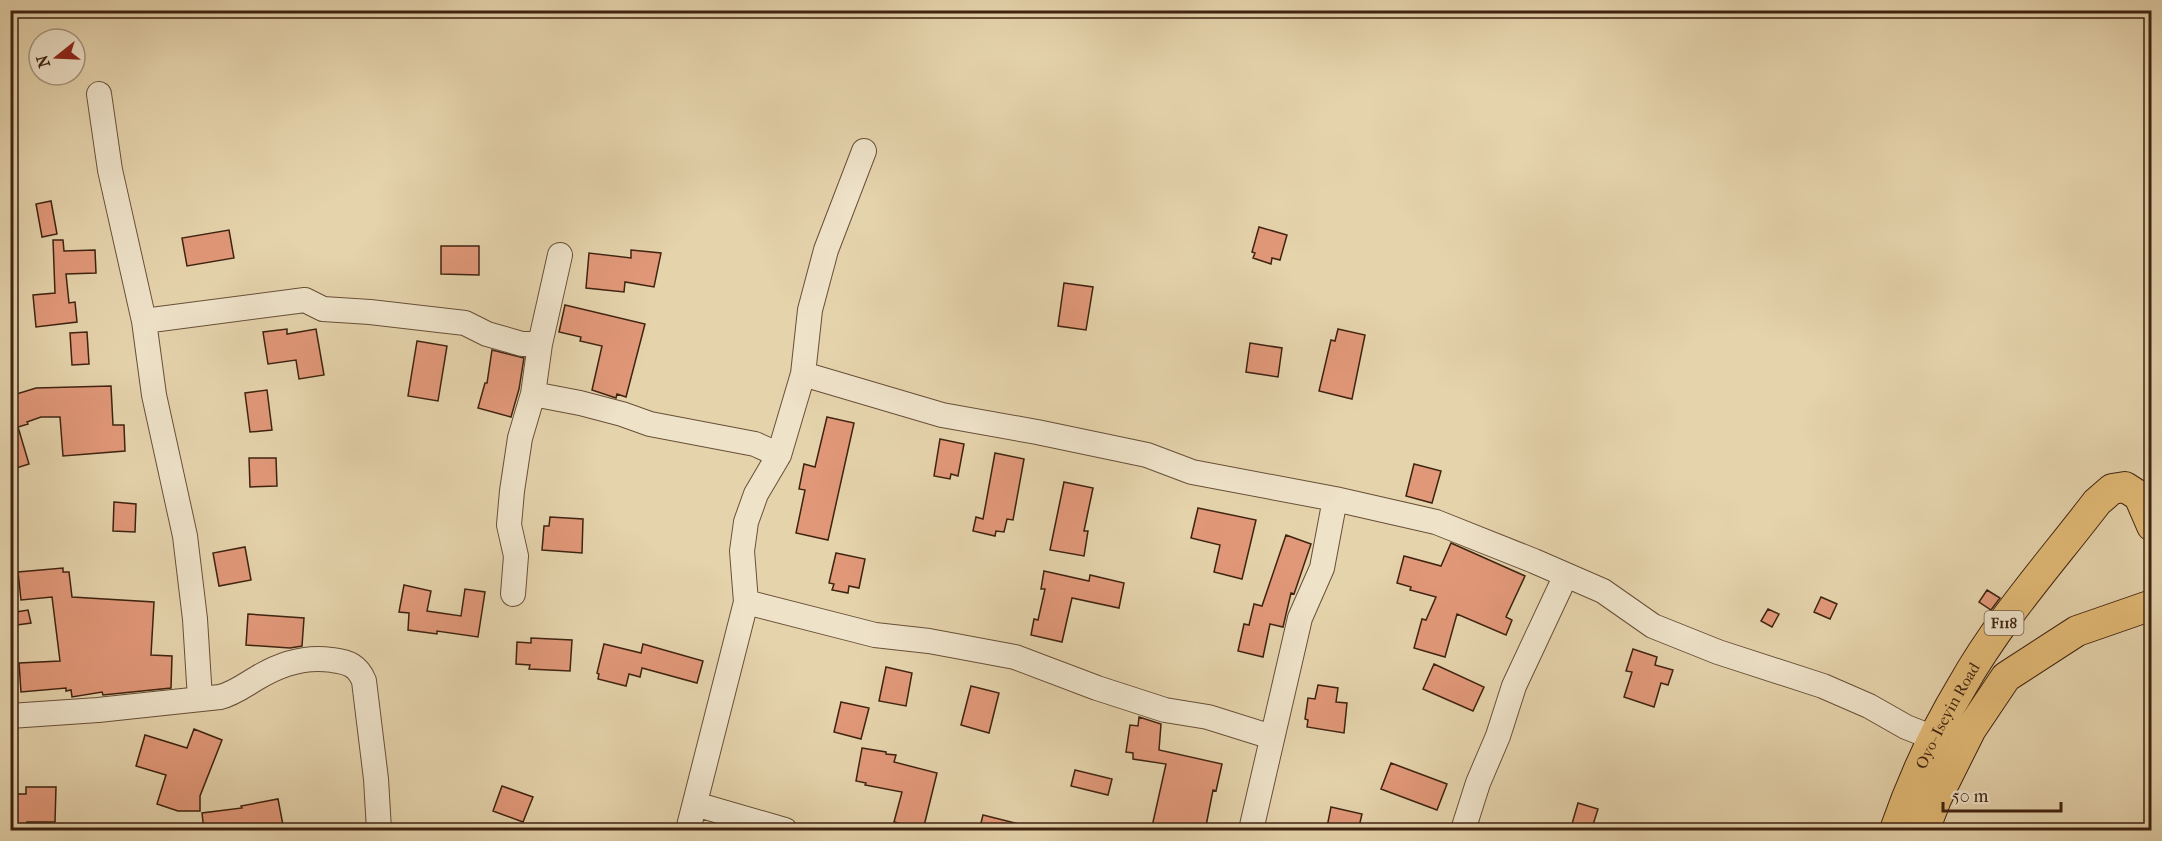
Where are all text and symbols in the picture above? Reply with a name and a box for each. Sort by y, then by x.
north arrow [27,27,87,87]
text: N [32,52,54,70]
road number: F118 [1984,611,2024,635]
street label: Oyo- Iseyin Road [1911,659,1984,772]
scale bar [1943,775,2062,813]
text: 50 m [1952,786,1989,807]

